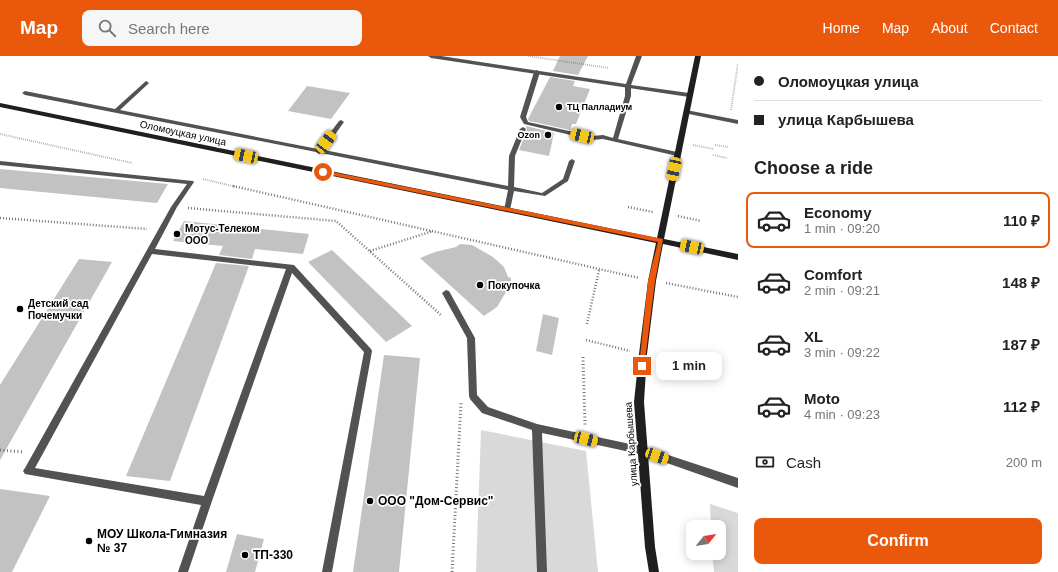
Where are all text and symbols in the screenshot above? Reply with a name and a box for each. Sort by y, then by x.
search box [82,10,362,46]
text: Map [20,17,58,38]
icon: search [96,17,118,39]
text: Search here [128,20,210,37]
text: Home [823,20,860,36]
text: Map [882,20,909,36]
text: About [931,20,968,36]
text: Contact [990,20,1038,36]
text: Оломоуцкая улица [778,73,919,90]
marker: ТЦ Палладиум [554,102,564,112]
place label: ТЦ Палладиум [567,102,633,112]
text: улица Карбышева [778,111,914,128]
street label: Оломоуцкая улица [139,118,228,148]
car [569,127,595,145]
car [314,129,338,155]
place label: Ozon [518,130,540,140]
marker: Ozon [543,130,553,140]
car [233,148,259,164]
car [666,156,682,182]
text: Choose a ride [754,158,873,178]
route start [314,163,332,181]
icon: car [756,202,792,238]
text: Economy [804,204,872,221]
text: 110 ₽ [1003,212,1040,229]
text: 1 min · 09:20 [804,221,880,236]
place label: Мотус-Телеком ООО [185,223,260,246]
marker: Мотус-Телеком ООО [172,229,182,239]
car [679,239,705,255]
icon: car [756,264,792,300]
text: Comfort [804,266,862,283]
text: 148 ₽ [1002,274,1040,291]
marker: Покупочка [475,280,485,290]
place label: Покупочка [488,280,541,291]
text: 2 min · 09:21 [804,283,880,298]
place label: Детский сад Почемучки [28,298,89,321]
marker: Детский сад Почемучки [15,304,25,314]
icon: car [756,326,792,362]
text: XL [804,328,823,345]
text: 187 ₽ [1002,336,1040,353]
text: 3 min · 09:22 [804,345,880,360]
callout: 1 min [656,352,722,380]
route end [633,357,651,375]
text: 1 min [672,358,706,373]
icon: car [756,388,792,424]
text: Moto [804,390,840,407]
text: 112 ₽ [1003,398,1040,415]
street label: улица Карбышева [623,401,639,487]
text: 4 min · 09:23 [804,407,880,422]
car [573,430,599,448]
car [644,446,670,466]
icon: cash [754,451,776,473]
text: Cash [786,454,821,471]
text: 200 m [1006,455,1042,470]
place label: ООО "Дом-Сервис" [378,494,494,508]
marker: ООО "Дом-Сервис" [365,496,375,506]
button: Confirm [754,518,1042,564]
north arrow [686,520,726,560]
map controls [686,520,726,560]
place label: МОУ Школа-Гимназия № 37 [97,527,227,555]
marker: МОУ Школа-Гимназия № 37 [84,536,94,546]
place label: ТП-330 [253,548,293,562]
marker: ТП-330 [240,550,250,560]

